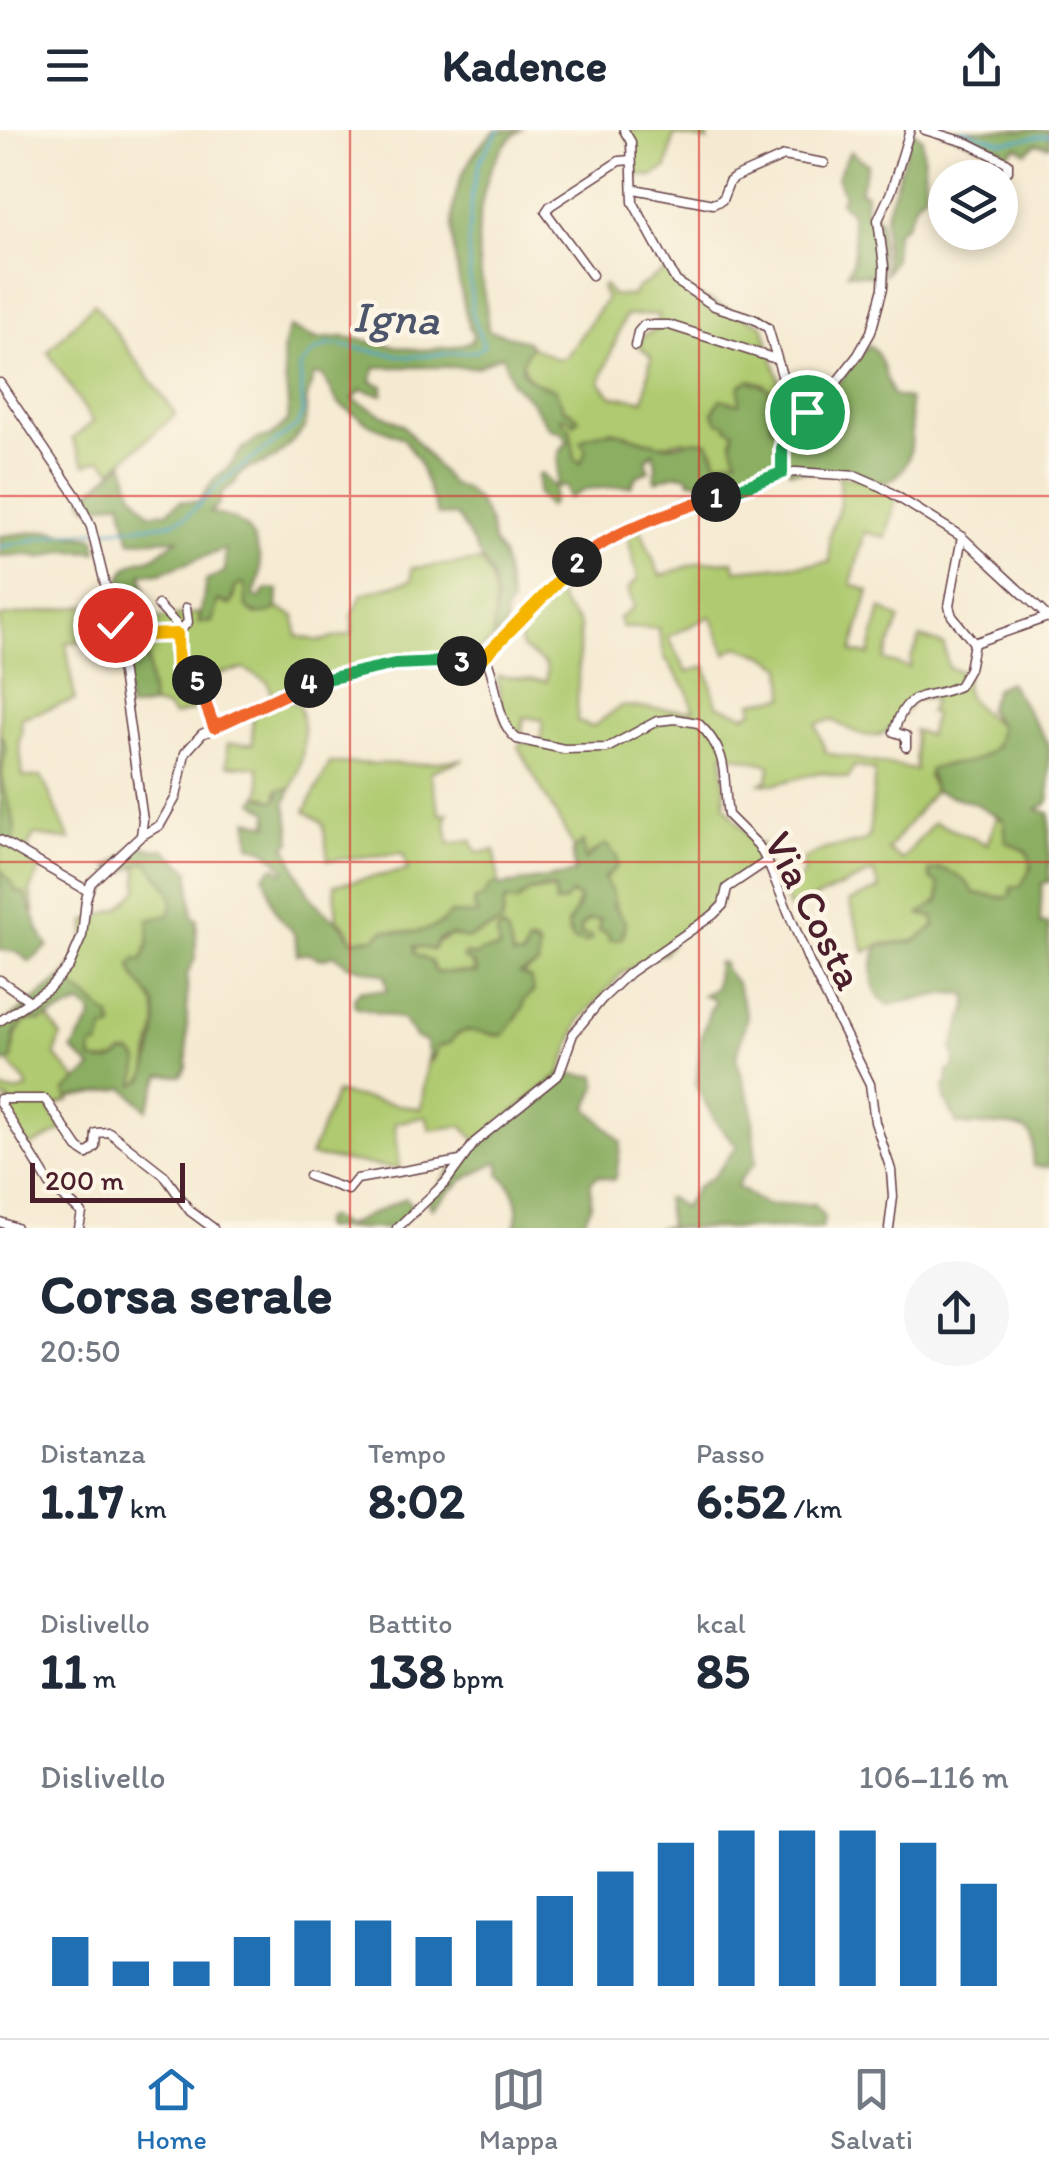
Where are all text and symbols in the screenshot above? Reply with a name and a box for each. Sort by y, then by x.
icon: menu [40,38,95,93]
text: Kadence [442,38,607,92]
icon: share [954,38,1009,93]
map controls [928,160,1018,250]
button: layers [928,160,1018,250]
water label: Igna [351,288,441,346]
pin [765,370,850,455]
icon: arrive [780,385,835,440]
pin: 1 [691,472,741,522]
text: 1 [710,480,723,514]
pin: 2 [552,537,602,587]
text: 2 [570,545,584,579]
pin [73,583,158,668]
icon: check [88,598,143,653]
pin: 3 [437,636,487,686]
text: 3 [454,644,470,678]
pin: 5 [172,655,222,705]
pin: 4 [284,658,334,708]
text: 5 [190,663,204,697]
text: 4 [301,666,317,700]
street label: Via Costa [753,823,876,998]
scale bar [30,1158,185,1202]
text: 200 m [45,1163,124,1197]
text: Corsa serale [40,1261,333,1327]
button: share [904,1261,1009,1366]
text: 20:50 [40,1332,121,1370]
text: Distanza [40,1436,146,1470]
text: Tempo [368,1436,446,1470]
text: Passo [696,1436,765,1470]
text: 1.17 [40,1470,124,1531]
text: 8:02 [368,1470,465,1531]
text: 6:52 [696,1470,787,1531]
text: km [124,1491,167,1525]
text: /km [787,1491,842,1525]
text: Dislivello [40,1606,150,1640]
text: Battito [368,1606,453,1640]
text: kcal [696,1606,746,1640]
text: 11 [40,1640,86,1701]
text: 138 [368,1640,446,1701]
text: 85 [696,1640,750,1701]
text: m [86,1661,116,1695]
text: bpm [446,1661,504,1695]
text: Dislivello [40,1758,166,1796]
text: 106–116 m [859,1758,1009,1796]
tab: Home [136,2062,207,2156]
tab: Mappa [479,2062,558,2156]
tab: Salvati [830,2062,913,2156]

